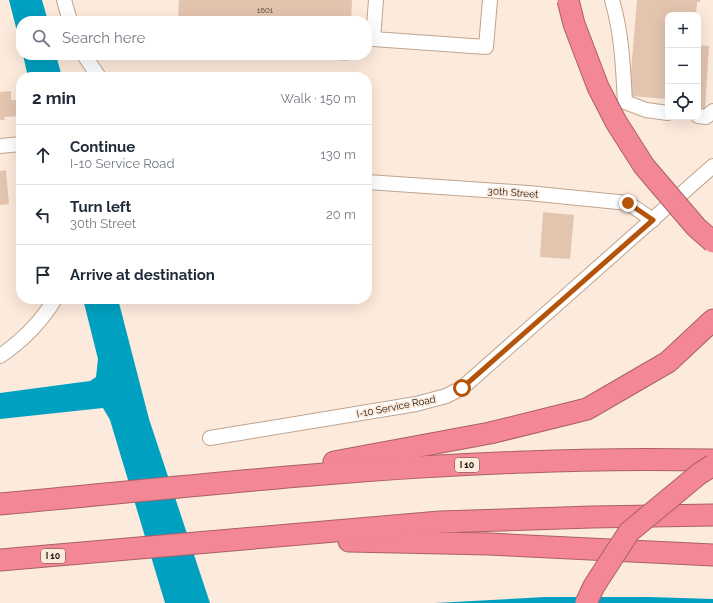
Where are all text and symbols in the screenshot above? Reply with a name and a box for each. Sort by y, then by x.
house number: 1601 [257,5,274,15]
map controls [665,12,701,120]
button: + [665,12,701,48]
search box [16,16,372,60]
icon: search [30,27,52,49]
text: Search here [62,29,145,47]
button: − [665,48,701,84]
button: locate [665,84,701,120]
text: 2 min [32,88,76,108]
text: Walk · 150 m [281,91,356,106]
text: Continue [70,138,135,156]
icon: ahead [32,144,54,166]
text: 130 m [320,147,356,162]
text: I-10 Service Road [70,156,175,171]
street label: 30th Street [487,185,539,200]
route end [619,194,637,212]
text: Turn left [70,198,131,216]
icon: left [32,204,54,226]
text: 20 m [326,207,356,222]
text: 30th Street [70,216,136,231]
icon: arrive [32,264,54,286]
text: Arrive at destination [70,266,215,284]
route start [453,379,471,397]
street label: I-10 Service Road [356,393,437,420]
road number: I 10 [455,458,479,472]
road number: I 10 [41,549,65,563]

